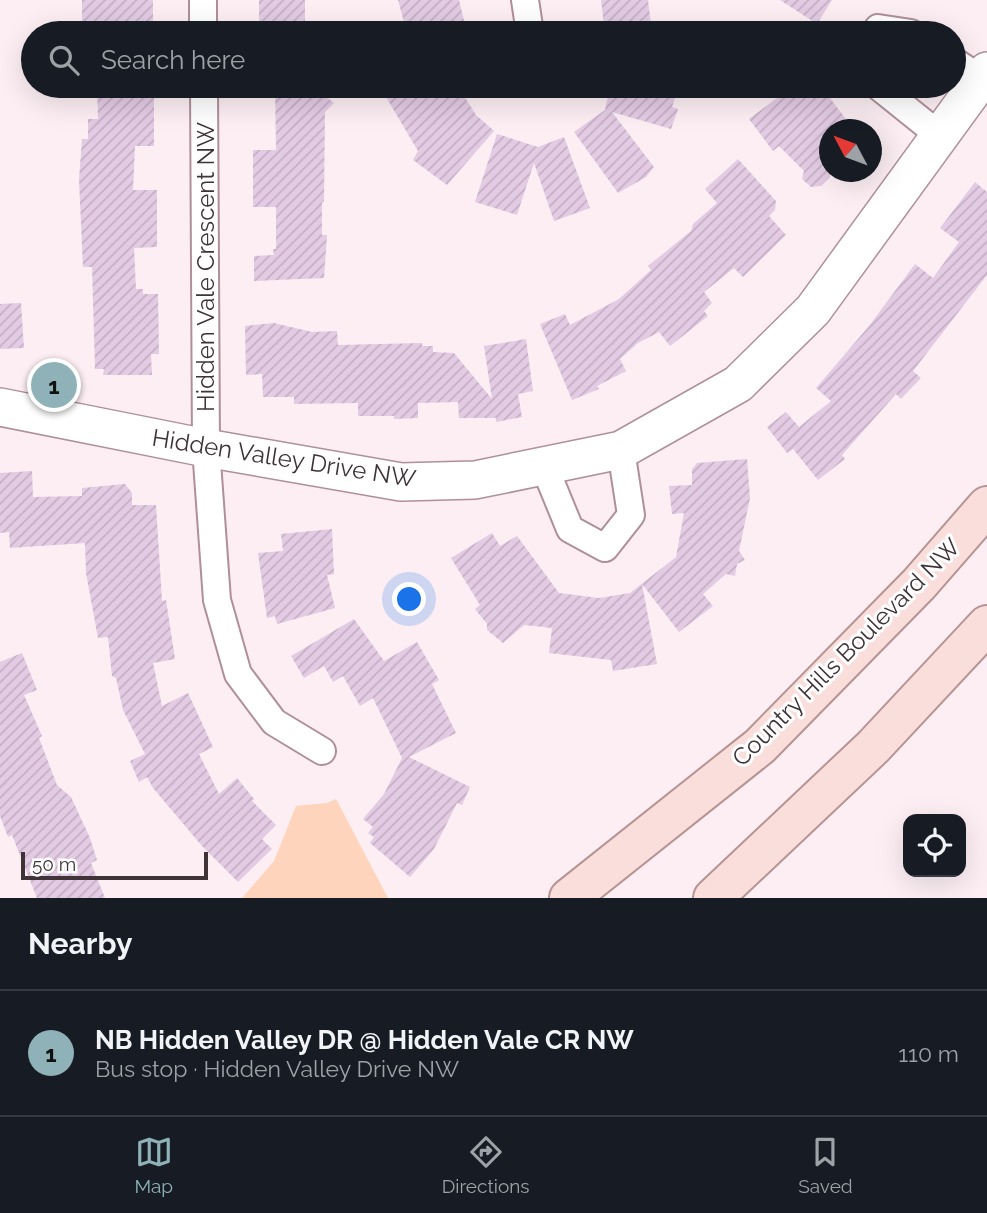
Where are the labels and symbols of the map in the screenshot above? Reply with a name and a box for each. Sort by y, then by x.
north arrow [819,119,882,182]
street label: Hidden Vale Crescent NW [191,122,220,412]
pin: 1 [31,359,77,411]
street label: Hidden Valley Drive NW [150,423,418,493]
street label: Country Hills Boulevard NW [726,532,966,772]
your location [392,582,426,616]
scale bar [21,849,208,881]

